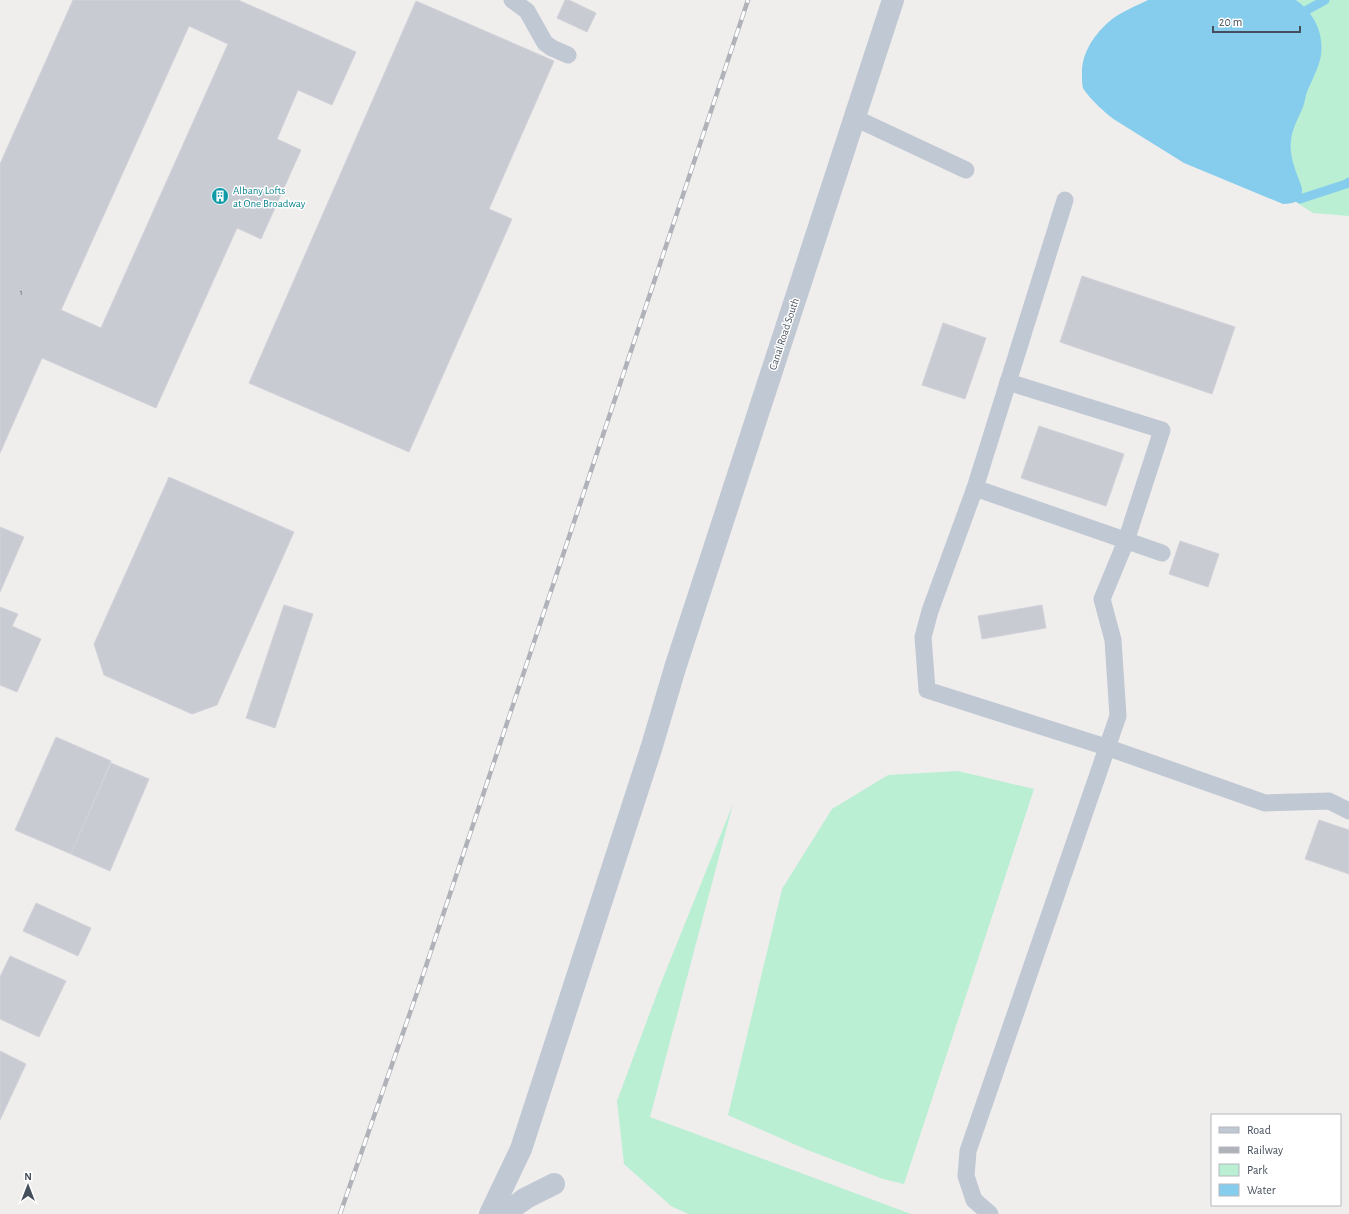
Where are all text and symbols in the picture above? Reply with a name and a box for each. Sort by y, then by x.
scale bar [1213,8,1300,34]
text: 20 m [1219,16,1242,28]
place label: Albany Lofts at One Broadway [233,185,306,209]
building icon: Albany Lofts at One Broadway [210,186,230,206]
house number: 1 [19,288,23,297]
street label: Canal Road South [767,297,801,371]
legend [1211,1114,1341,1206]
text: Road [1247,1124,1271,1136]
text: Railway [1247,1144,1283,1157]
text: Park [1247,1164,1268,1176]
north arrow [8,1166,48,1206]
text: N [24,1171,32,1182]
text: Water [1247,1184,1276,1196]

